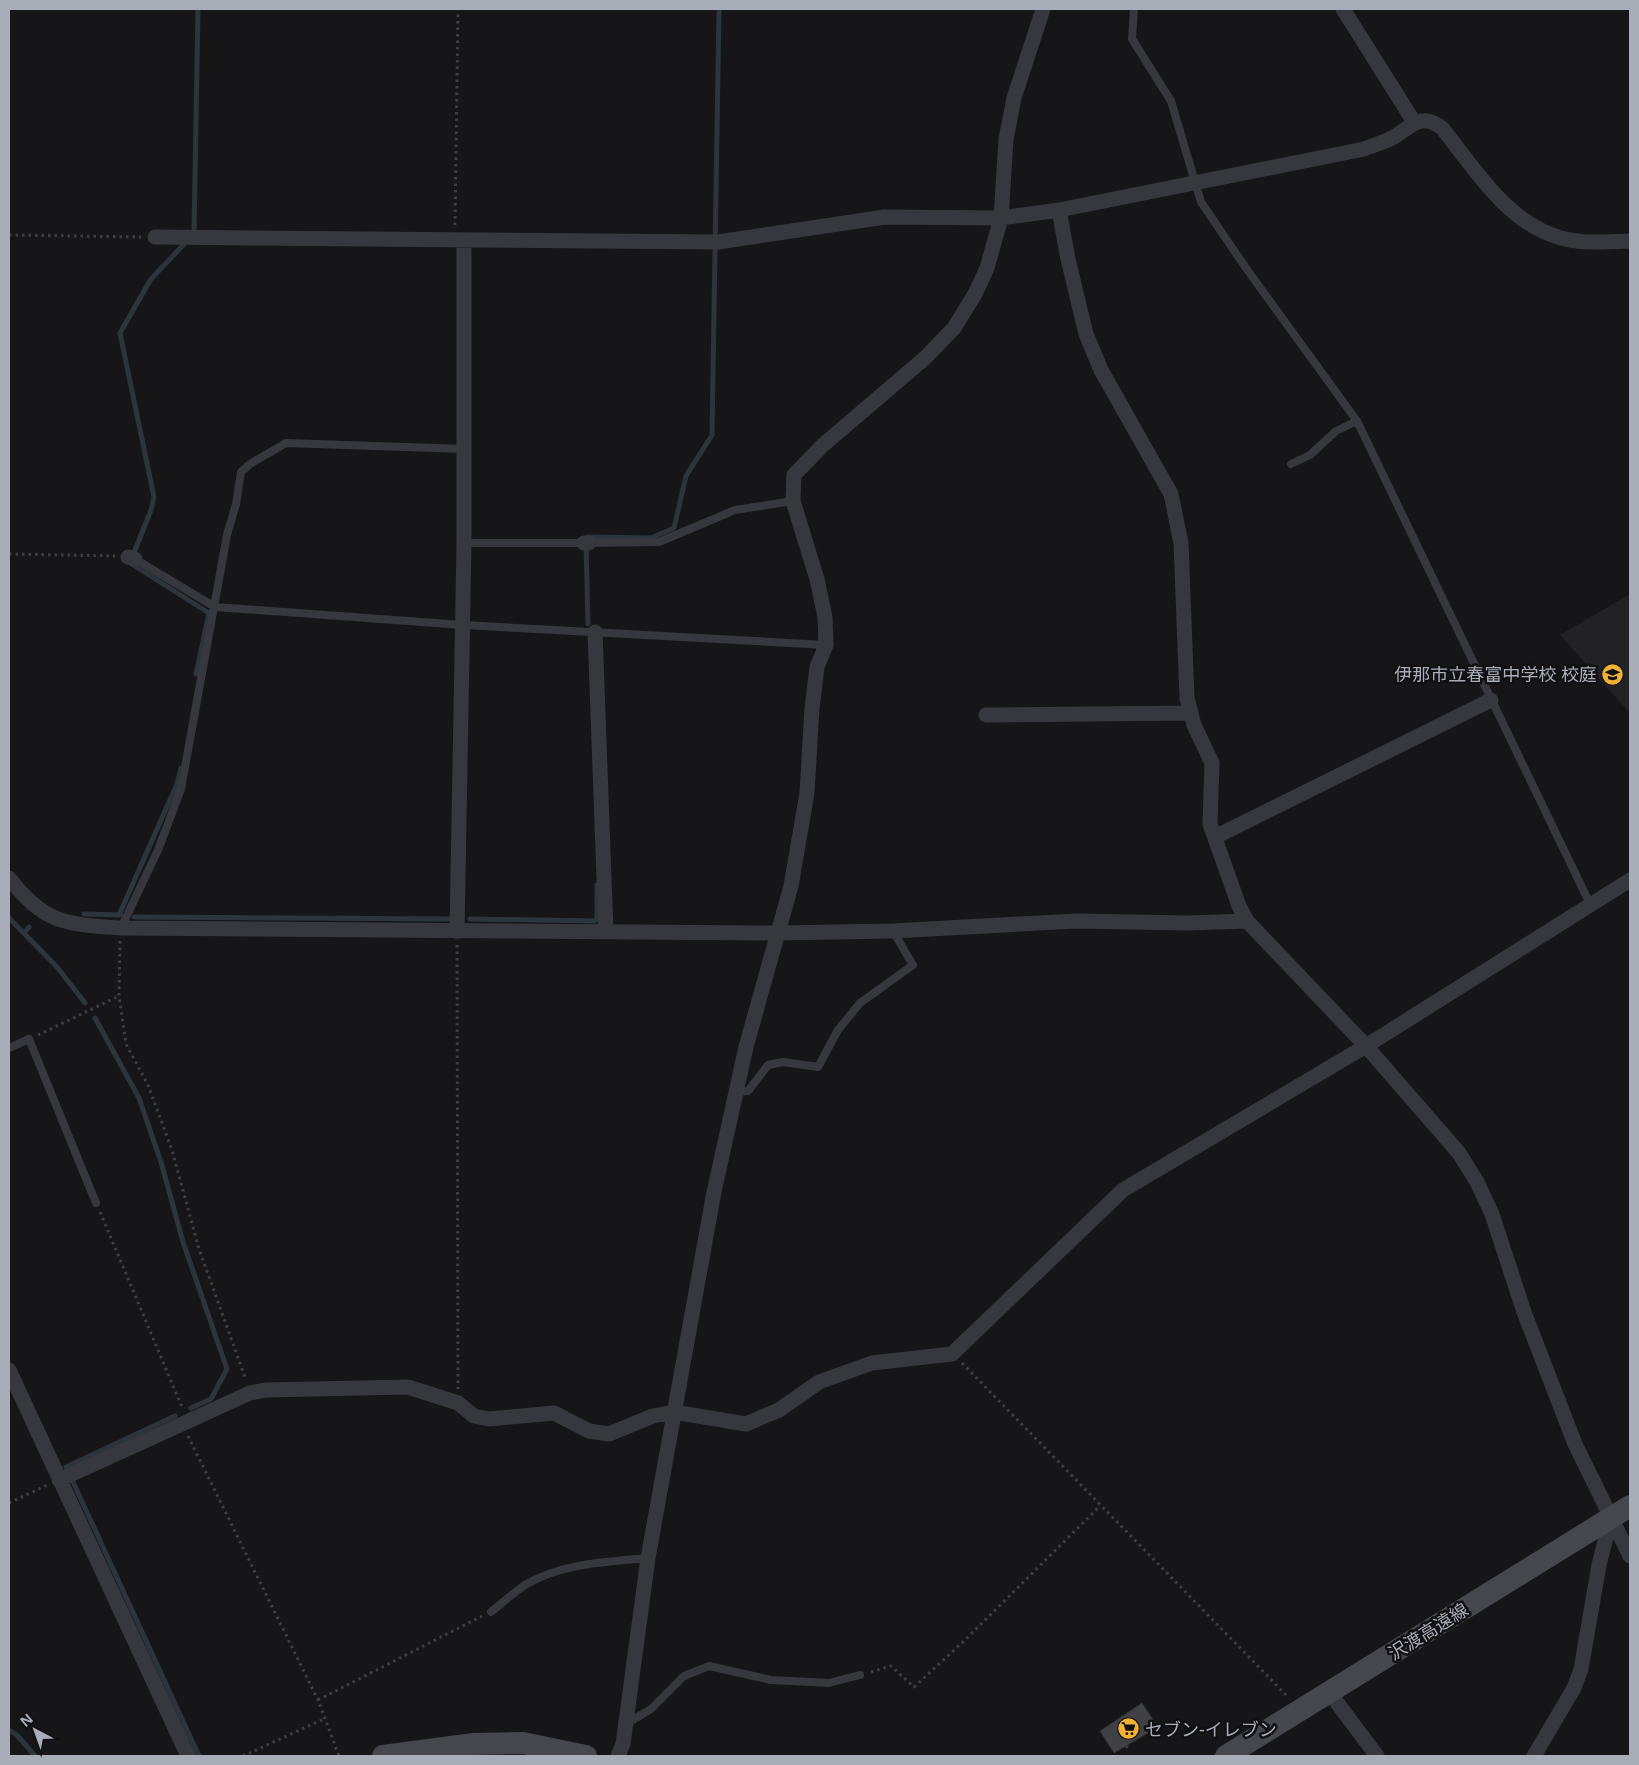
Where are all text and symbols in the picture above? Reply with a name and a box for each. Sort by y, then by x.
place label: 伊那市立春富中学校 校庭 [1394,662,1597,686]
school or university icon: 伊那市立春富中学校 校庭 [1601,662,1625,686]
street label: 沢渡高遠線 [1383,1597,1473,1665]
north arrow [10,1705,60,1755]
text: N [16,1709,37,1731]
supermarket icon: セブン-イレブン [1117,1717,1141,1741]
place label: セブン-イレブン [1145,1717,1277,1741]

